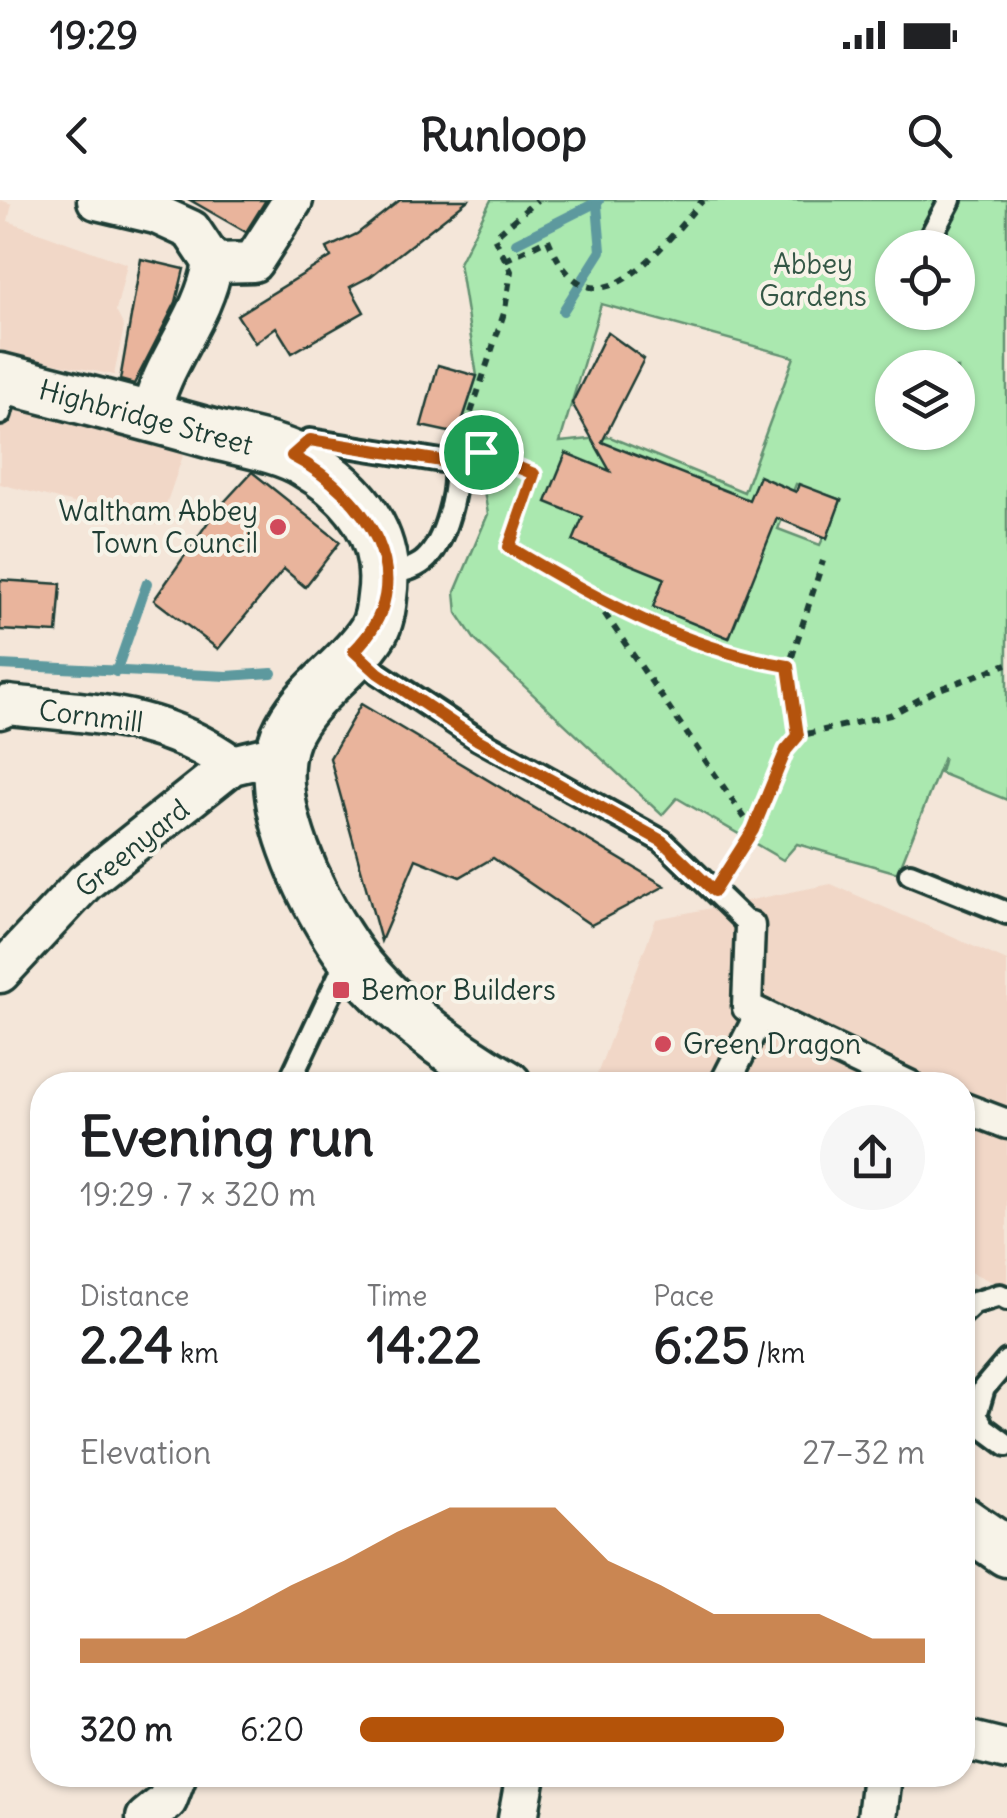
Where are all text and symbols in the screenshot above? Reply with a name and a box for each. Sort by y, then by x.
text: 19:29 [50,12,138,59]
text: Runloop [420,107,587,163]
icon: back [50,108,105,163]
icon: search [902,108,957,163]
map controls [875,230,975,450]
button: locate [875,230,975,330]
park label: Abbey Gardens [759,246,867,314]
button: layers [875,350,975,450]
street label: Highbridge Street [35,371,257,463]
pin [439,410,524,495]
icon: arrive [454,425,509,480]
place label: Waltham Abbey Town Council [59,493,258,561]
marker: Waltham Abbey Town Council [267,516,289,538]
street label: Cornmill [37,692,145,740]
street label: Greenyard [68,791,196,905]
place label: Bemor Builders [361,972,556,1008]
marker: Bemor Builders [330,979,352,1001]
place label: Green Dragon [683,1026,861,1062]
marker: Green Dragon [652,1033,674,1055]
text: Evening run [80,1102,374,1171]
button: share [820,1105,925,1210]
text: 19:29 · 7 × 320 m [80,1174,316,1215]
text: Distance [80,1278,189,1314]
text: Time [367,1278,427,1314]
text: Pace [653,1278,714,1314]
text: 2.24 [80,1314,173,1377]
text: 14:22 [367,1314,482,1377]
text: 6:25 [653,1314,750,1377]
text: km [173,1335,219,1371]
text: /km [750,1335,805,1371]
text: Elevation [80,1432,211,1473]
text: 27–32 m [802,1432,925,1473]
text: 320 m [80,1709,172,1750]
text: 6:20 [240,1709,304,1750]

